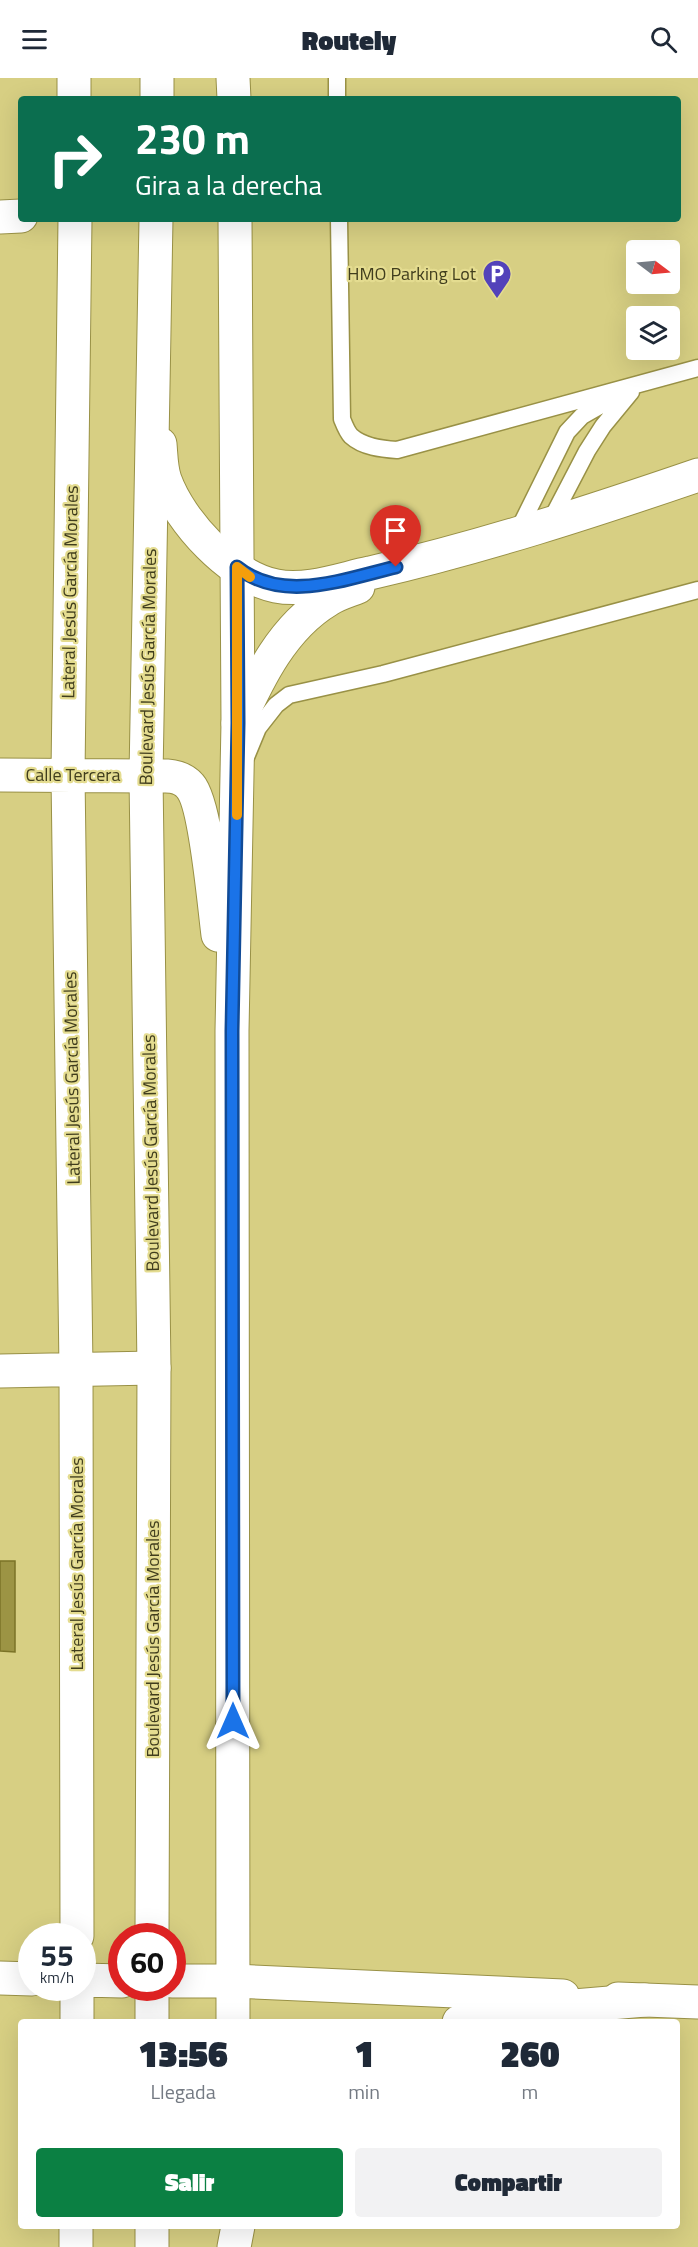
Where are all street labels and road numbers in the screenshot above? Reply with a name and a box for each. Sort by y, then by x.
street label: Lateral Jesús García Morales [54,485,85,699]
street label: Boulevard Jesús García Morales [132,548,163,786]
street label: Calle Tercera [25,761,121,788]
street label: Lateral Jesús García Morales [56,971,87,1185]
street label: Boulevard Jesús García Morales [135,1034,166,1272]
street label: Lateral Jesús García Morales [63,1457,90,1671]
street label: Boulevard Jesús García Morales [139,1520,166,1758]

